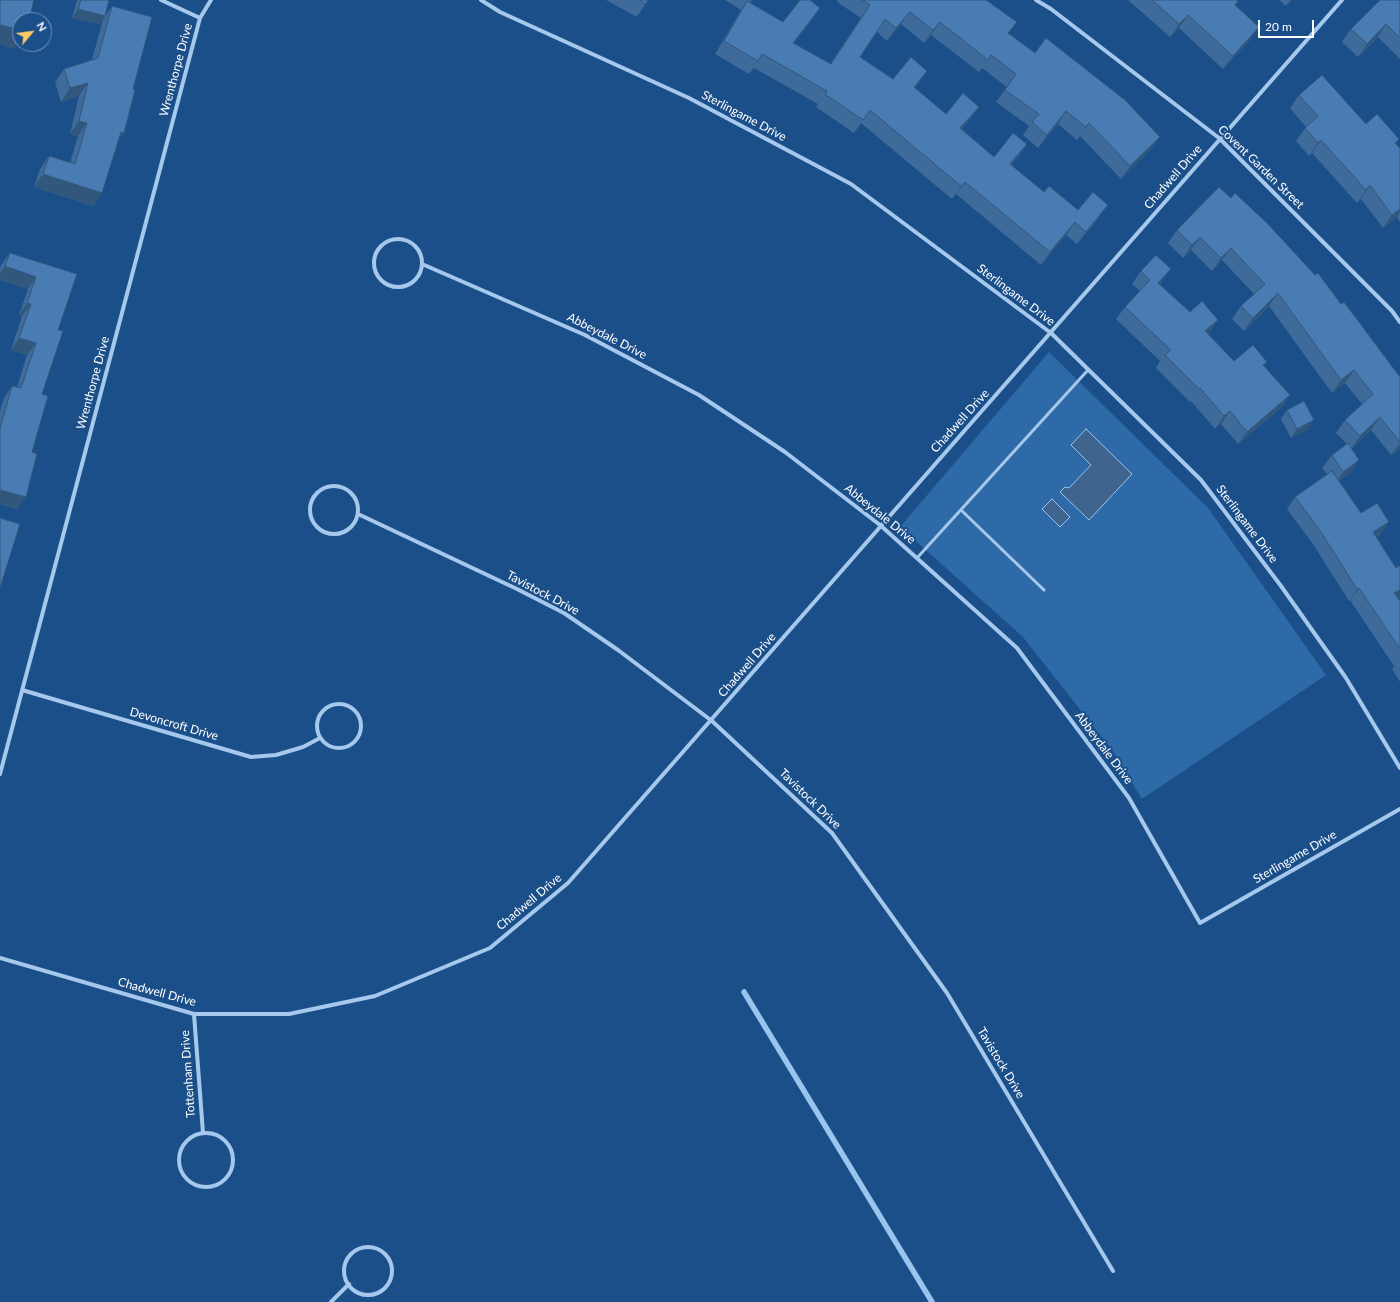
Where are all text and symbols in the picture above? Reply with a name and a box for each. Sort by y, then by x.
north arrow [12,12,52,52]
scale bar [1260,12,1316,38]
text: 20 m [1265,19,1292,34]
text: N [34,20,50,33]
street label: Wrenthorpe Drive [157,22,195,118]
street label: Sterlingame Drive [699,88,789,144]
street label: Covent Garden Street [1215,122,1307,212]
street label: Chadwell Drive [1141,142,1205,212]
street label: Sterlingame Drive [974,261,1058,329]
street label: Abbeydale Drive [565,310,649,362]
street label: Wrenthorpe Drive [74,335,112,431]
street label: Chadwell Drive [928,386,992,456]
street label: Abbeydale Drive [842,481,918,547]
street label: Sterlingame Drive [1213,482,1281,566]
street label: Tavistock Drive [504,568,582,618]
street label: Chadwell Drive [715,630,779,700]
street label: Devoncroft Drive [128,705,220,743]
street label: Abbeydale Drive [1072,709,1136,787]
street label: Tavistock Drive [776,766,844,832]
street label: Sterlingame Drive [1251,827,1339,887]
street label: Chadwell Drive [494,871,564,933]
street label: Chadwell Drive [116,975,198,1009]
street label: Tavistock Drive [974,1025,1028,1101]
street label: Tottenham Drive [178,1030,198,1118]

